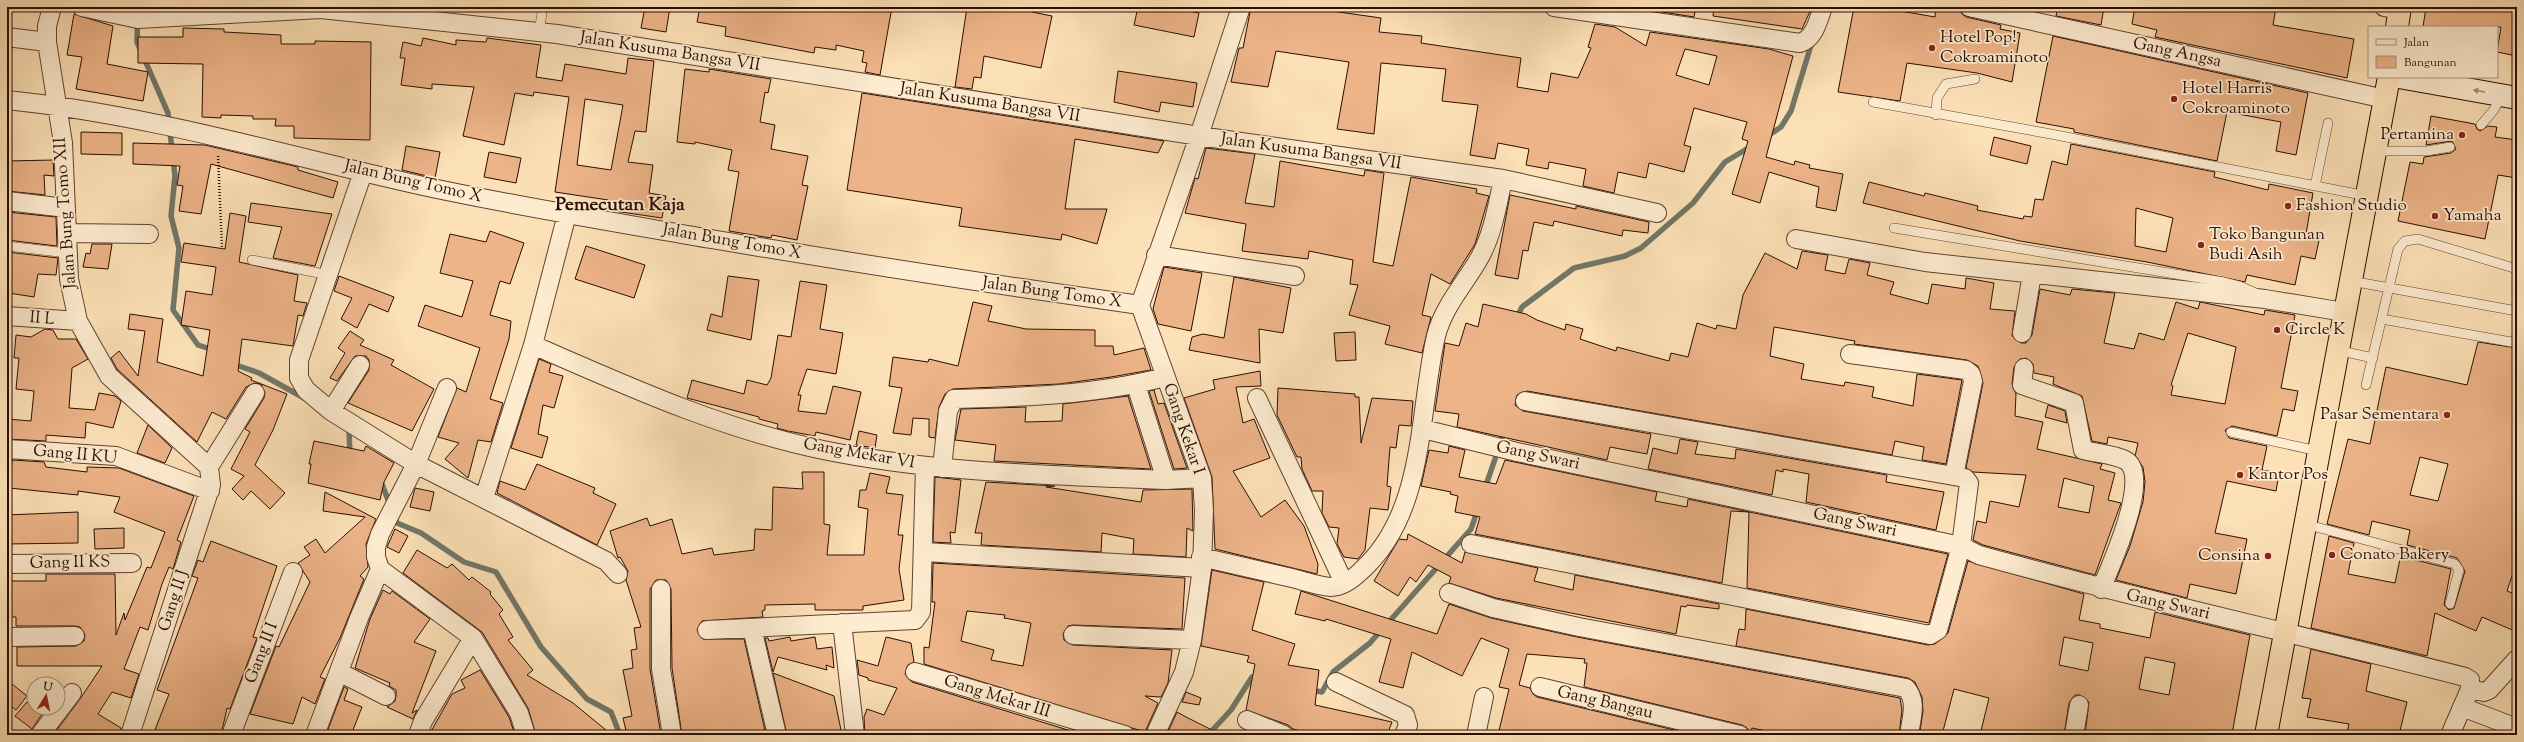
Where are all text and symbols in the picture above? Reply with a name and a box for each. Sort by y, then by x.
street label: Jalan Kusuma Bangsa VII [577,26,762,78]
place label: Hotel Pop! Cokroaminoto [1940,26,2048,70]
legend [2368,26,2498,78]
street label: Gang Angsa [2130,32,2224,74]
text: Jalan [2403,34,2429,52]
marker: Hotel Pop! Cokroaminoto [1927,43,1937,53]
text: Bangunan [2404,54,2457,72]
street label: Jalan Kusuma Bangsa VII [897,77,1082,129]
place label: Hotel Harris Cokroaminoto [2182,77,2290,121]
one-way arrow [2472,88,2485,94]
marker: Hotel Harris Cokroaminoto [2169,94,2179,104]
place label: Pertamina [2380,123,2454,147]
street label: Jalan Kusuma Bangsa VII [1218,127,1403,177]
marker: Pertamina [2457,130,2467,140]
street label: Jalan Bung Tomo XII [49,136,83,291]
street label: Jalan Bung Tomo X [341,154,484,210]
district label: Pemecutan Kaja [555,192,685,219]
place label: Fashion Studio [2296,194,2407,218]
marker: Fashion Studio [2283,201,2293,211]
place label: Yamaha [2443,204,2502,228]
marker: Yamaha [2430,211,2440,221]
street label: Jalan Bung Tomo X [660,218,804,266]
place label: Toko Bangunan Budi Asih [2209,223,2325,267]
marker: Toko Bangunan Budi Asih [2196,240,2206,250]
street label: Jalan Bung Tomo X [980,271,1124,315]
street label: II L [29,306,55,332]
place label: Circle K [2285,318,2346,342]
marker: Circle K [2272,325,2282,335]
street label: Gang Kekar I [1156,380,1210,478]
place label: Pasar Sementara [2320,403,2439,427]
marker: Pasar Sementara [2442,410,2452,420]
street label: Gang Mekar VI [801,432,917,476]
street label: Gang Swari [1494,435,1582,477]
street label: Gang II KU [32,439,118,471]
place label: Kantor Pos [2248,463,2328,487]
marker: Kantor Pos [2235,470,2245,480]
street label: Gang Swari [1811,502,1899,544]
place label: Conato Bakery [2340,543,2450,567]
place label: Consina [2198,544,2260,568]
street label: Gang II KS [30,550,110,576]
marker: Conato Bakery [2327,550,2337,560]
marker: Consina [2263,551,2273,561]
street label: Gang II J [153,567,195,635]
street label: Gang Swari [2124,584,2212,626]
street label: Gang II I [239,618,285,687]
street label: Gang Mekar III [941,669,1054,725]
north arrow [26,676,66,716]
text: U [41,678,53,696]
street label: Gang Bangau [1555,680,1655,726]

